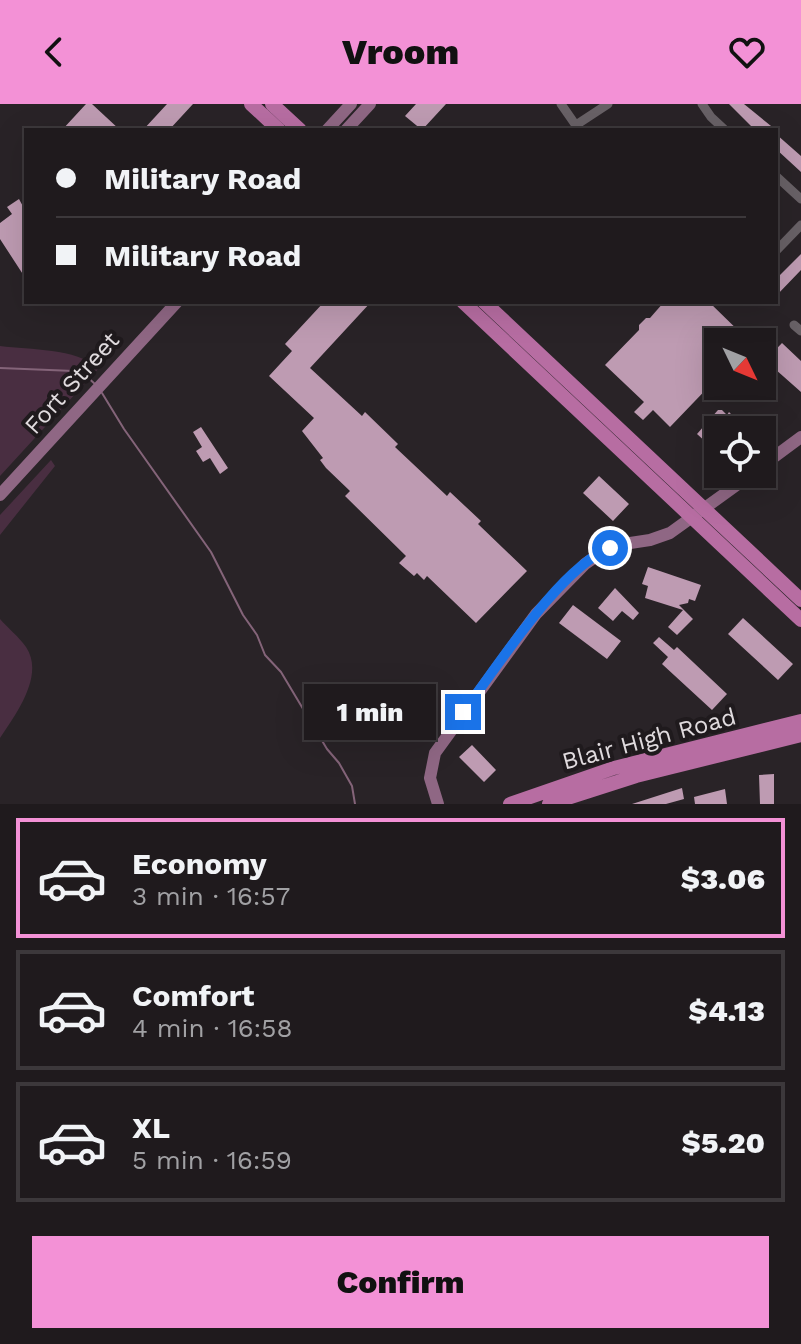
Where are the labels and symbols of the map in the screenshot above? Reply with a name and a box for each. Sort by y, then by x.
street label: Fort Street [19,326,125,440]
north arrow [704,328,776,400]
route start [592,530,628,566]
callout: 1 min [303,684,435,740]
route end [445,694,481,730]
street label: Blair High Road [559,702,739,776]

